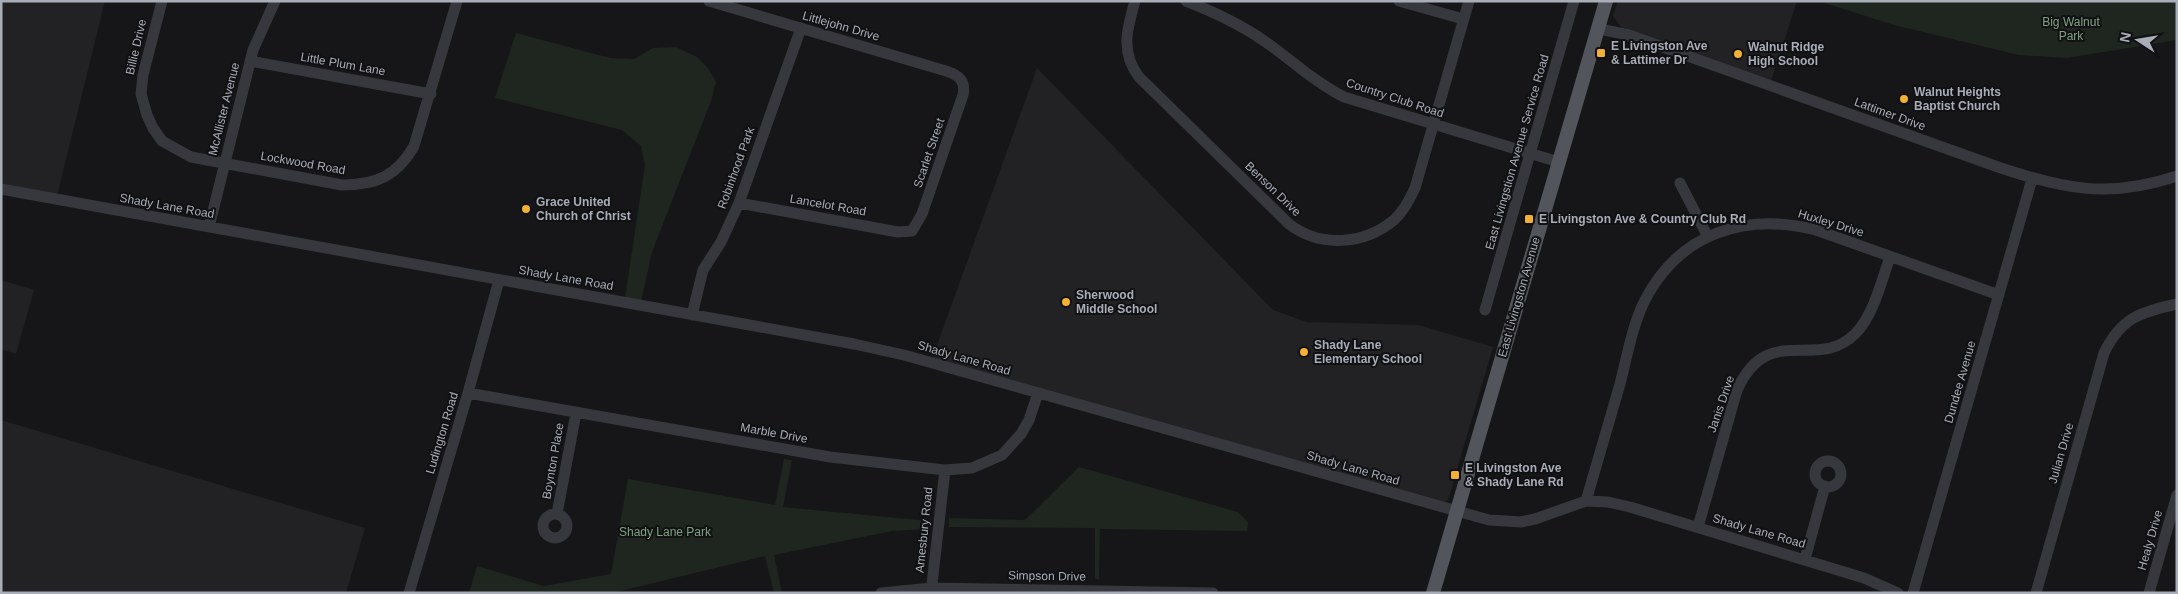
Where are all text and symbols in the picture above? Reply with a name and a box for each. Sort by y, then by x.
street label: Littlejohn Drive [801,8,881,44]
park label: Big Walnut Park [2042,15,2100,43]
north arrow [2113,15,2163,65]
street label: Billie Drive [123,17,149,76]
text: N [2116,31,2134,44]
place label: E Livingston Ave & Lattimer Dr [1611,39,1708,67]
place label: Walnut Ridge High School [1748,40,1825,68]
marker: E Livingston Ave & Lattimer Dr [1595,47,1607,59]
marker: Walnut Ridge High School [1732,48,1744,60]
street label: Little Plum Lane [299,50,387,78]
street label: East Livingstion Avenue Service Road [1482,53,1552,251]
street label: McAllister Avenue [206,61,242,157]
street label: Country Club Road [1344,76,1446,120]
place label: Walnut Heights Baptist Church [1914,85,2001,113]
marker: Walnut Heights Baptist Church [1898,93,1910,105]
street label: Lattimer Drive [1853,95,1928,133]
street label: Scarlet Street [911,116,948,190]
street label: Robinhood Park [715,124,758,211]
street label: Lockwood Road [259,149,347,177]
street label: Benson Drive [1242,159,1304,219]
street label: Shady Lane Road [118,191,216,221]
street label: Lancelot Road [789,191,867,219]
place label: Grace United Church of Christ [536,195,631,223]
marker: Grace United Church of Christ [520,203,532,215]
street label: Huxley Drive [1796,206,1866,240]
place label: E Livingston Ave & Country Club Rd [1539,212,1746,226]
marker: E Livingston Ave & Country Club Rd [1523,213,1535,225]
street label: East Livingston Avenue [1495,235,1543,359]
street label: Shady Lane Road [517,263,615,293]
place label: Sherwood Middle School [1076,288,1157,316]
marker: Sherwood Middle School [1060,296,1072,308]
street label: Shady Lane Road [916,338,1012,378]
place label: Shady Lane Elementary School [1314,338,1422,366]
street label: Dundee Avenue [1942,339,1979,425]
marker: Shady Lane Elementary School [1298,346,1310,358]
street label: Janis Drive [1705,373,1737,434]
street label: Ludington Road [423,390,461,476]
street label: Marble Drive [739,420,809,446]
street label: Boynton Place [539,421,567,500]
street label: Julian Drive [2046,421,2076,485]
street label: Shady Lane Road [1305,448,1401,488]
place label: E Livingston Ave & Shady Lane Rd [1465,461,1564,489]
marker: E Livingston Ave & Shady Lane Rd [1449,469,1461,481]
street label: Amesbury Road [913,486,935,574]
street label: Healy Drive [2135,508,2165,572]
street label: Shady Lane Road [1711,511,1807,551]
park label: Shady Lane Park [619,525,712,539]
street label: Simpson Drive [1008,568,1086,584]

